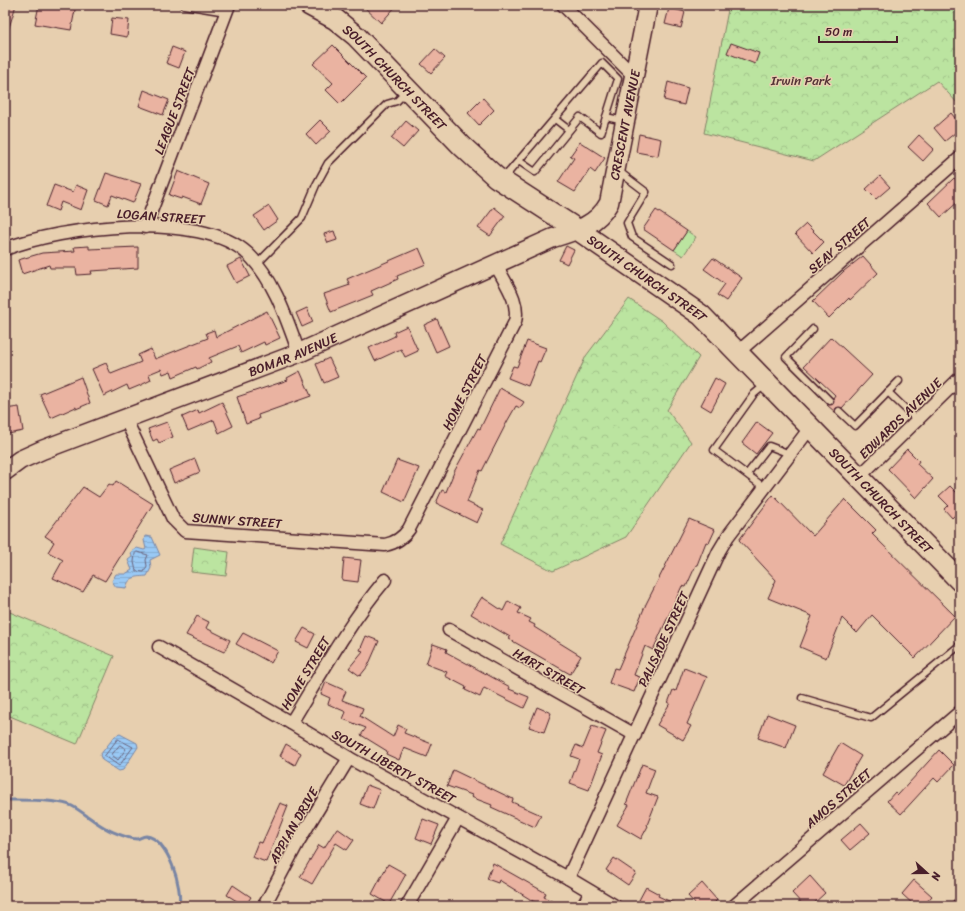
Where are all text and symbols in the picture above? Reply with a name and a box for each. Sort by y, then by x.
street label: SOUTH CHURCH STREET [337,18,453,137]
scale bar [819,18,897,44]
text: 50 m [825,21,852,43]
street label: LEAGUE STREET [147,63,202,158]
street label: CRESCENT AVENUE [603,67,647,182]
park label: Irwin Park [770,69,831,92]
street label: LOGAN STREET [116,202,206,231]
street label: SEAY STREET [803,210,877,279]
street label: SOUTH CHURCH STREET [582,228,714,328]
street label: BOMAR AVENUE [245,326,342,383]
street label: HOME STREET [436,349,494,434]
street label: EDWARDS AVENUE [853,372,948,464]
street label: SOUTH CHURCH STREET [823,442,940,560]
street label: SUNNY STREET [192,506,283,535]
street label: PALISADE STREET [631,587,696,691]
street label: HOME STREET [274,631,337,714]
street label: HART STREET [508,641,590,702]
street label: SOUTH LIBERTY STREET [328,723,461,811]
street label: AMOS STREET [799,762,878,835]
street label: APPIAN DRIVE [262,782,325,869]
north arrow [907,853,947,893]
text: N [925,869,946,884]

